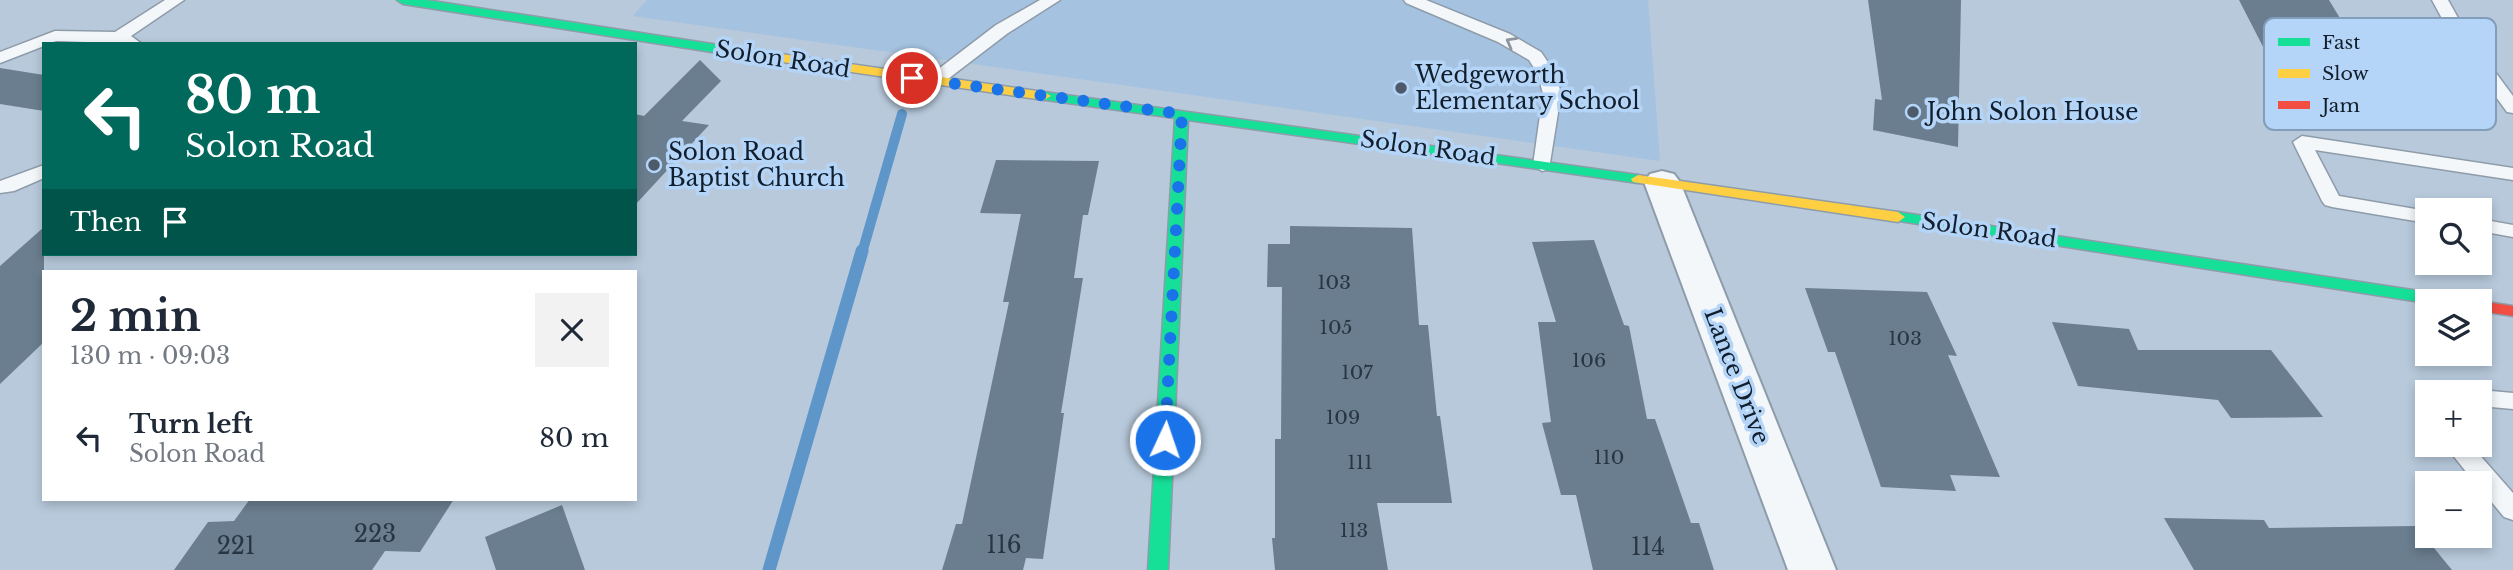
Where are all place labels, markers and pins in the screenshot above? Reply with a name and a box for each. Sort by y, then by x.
pin [882,48,942,108]
place label: Wedgeworth Elementary School [1414,61,1640,115]
marker: Wedgeworth Elementary School [1393,80,1409,96]
place label: John Solon House [1924,98,2138,126]
marker: John Solon House [1905,104,1921,120]
place label: Solon Road Baptist Church [668,138,845,192]
marker: Solon Road Baptist Church [646,157,662,173]

